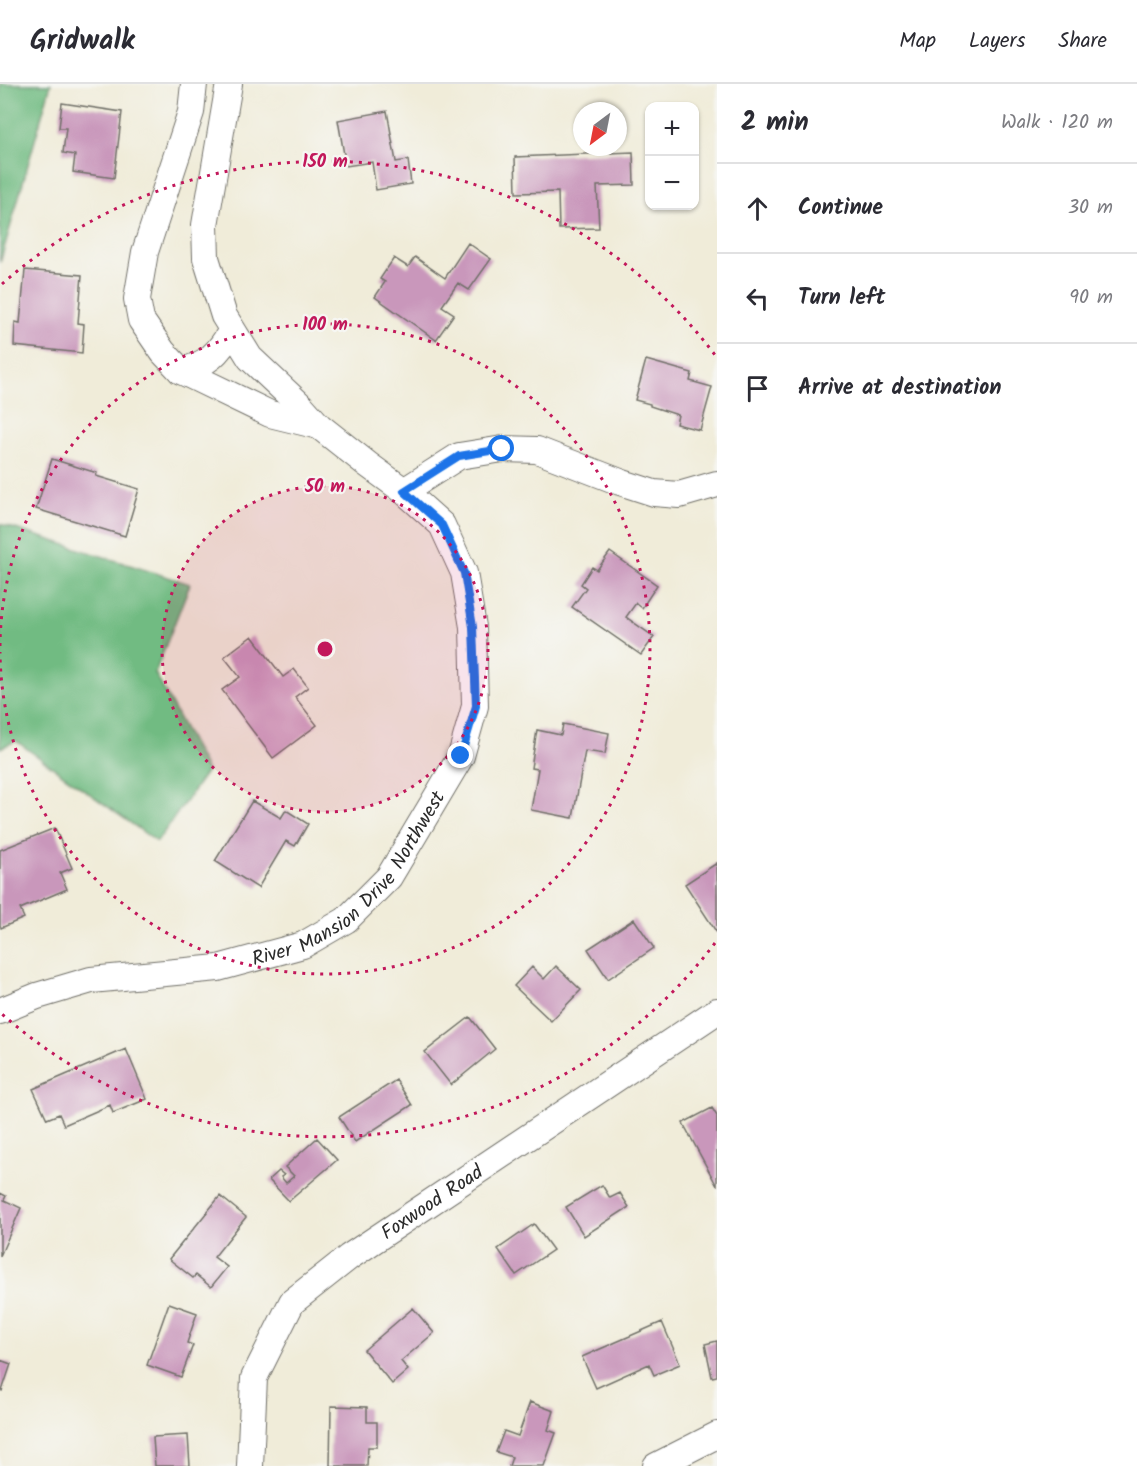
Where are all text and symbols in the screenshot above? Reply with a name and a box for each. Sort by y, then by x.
text: Gridwalk [30,19,135,64]
text: Map [899,25,936,58]
text: Layers [969,25,1025,58]
text: Share [1058,25,1107,58]
north arrow [573,102,627,156]
map controls [645,102,699,210]
button: + [645,102,699,156]
text: 2 min [741,102,809,144]
text: Walk · 120 m [1001,107,1113,139]
text: 150 m [302,148,348,177]
button: − [645,156,699,210]
text: Continue [798,191,883,226]
icon: ahead [741,192,774,225]
text: 30 m [1068,192,1113,224]
text: Turn left [798,281,885,316]
icon: left [741,282,774,315]
text: 90 m [1069,282,1113,314]
text: 100 m [302,311,348,340]
text: Arrive at destination [798,371,1001,406]
icon: arrive [741,372,774,405]
route start [488,435,514,461]
text: 50 m [304,473,345,502]
centre of rings [315,639,335,659]
route end [447,742,473,768]
street label: River Mansion Drive Northwest [248,785,455,976]
street label: Foxwood Road [375,1157,491,1250]

